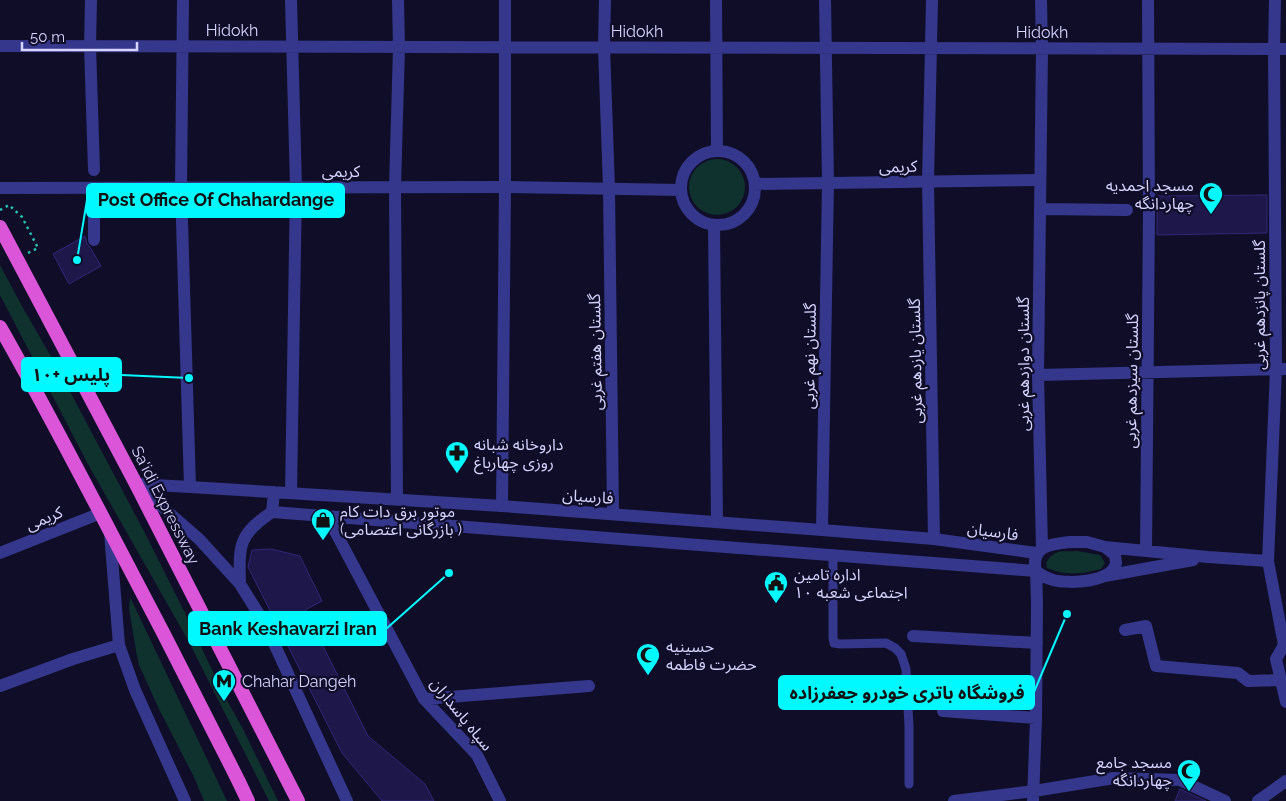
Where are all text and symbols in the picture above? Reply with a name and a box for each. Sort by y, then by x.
scale bar [22,20,138,52]
street label: Hidokh [206,21,258,40]
street label: Hidokh [611,22,663,41]
street label: Hidokh [1016,23,1068,42]
text: 50 m [30,28,65,46]
street label: کریمی [879,157,918,176]
street label: کریمی [322,162,361,181]
place label: مسجد احمدیه چهاردانگه [1106,176,1194,214]
mosque icon: مسجد احمدیه چهاردانگه [1198,181,1224,215]
callout: Post Office Of Chahardange [87,184,344,217]
text: Post Office Of Chahardange [98,189,335,210]
street label: گلستان پانزدهم غربی [1250,240,1272,370]
street label: گلستان هفتم غربی [585,293,609,411]
street label: گلستان دوازدهم غربی [1014,296,1036,431]
street label: گلستان یازدهم غربی [905,298,929,424]
street label: گلستان نهم غربی [799,302,823,409]
street label: گلستان سیزدهم غربی [1121,313,1145,449]
callout: پلیس +۱۰ [22,358,121,391]
text: پلیس +۱۰ [32,364,110,387]
place label: داروخانه شبانه روزی چهارباغ [474,435,563,475]
pharmacy icon: داروخانه شبانه روزی چهارباغ [444,440,470,474]
street label: Sa'idi Expressway [128,443,204,568]
street label: فارسیان [562,485,614,508]
street label: کریمی [23,502,66,534]
place label: موتور برق دات کام (بازرگانی اعتصامی ) [340,502,462,539]
shop icon: موتور برق دات کام (بازرگانی اعتصامی ) [310,507,336,541]
street label: فارسیان [966,519,1020,544]
place label: اداره تامین اجتماعی شعبه ۱۰ [794,565,908,602]
public building icon: اداره تامین اجتماعی شعبه ۱۰ [763,570,789,604]
callout: Bank Keshavarzi Iran [189,612,386,645]
text: Bank Keshavarzi Iran [199,618,377,639]
place label: حسینیه حضرت فاطمه [666,637,757,674]
mosque icon: حسینیه حضرت فاطمه [635,642,661,676]
metro station icon: Chahar Dangeh [211,668,237,702]
place label: Chahar Dangeh [242,672,356,691]
street label: سپاه پاسداران [426,674,497,755]
callout: فروشگاه باتری خودرو جعفرزاده [779,676,1034,709]
text: فروشگاه باتری خودرو جعفرزاده [789,682,1025,704]
place label: مسجد جامع چهاردانگه [1096,753,1172,791]
mosque icon: مسجد جامع چهاردانگه [1176,758,1202,792]

